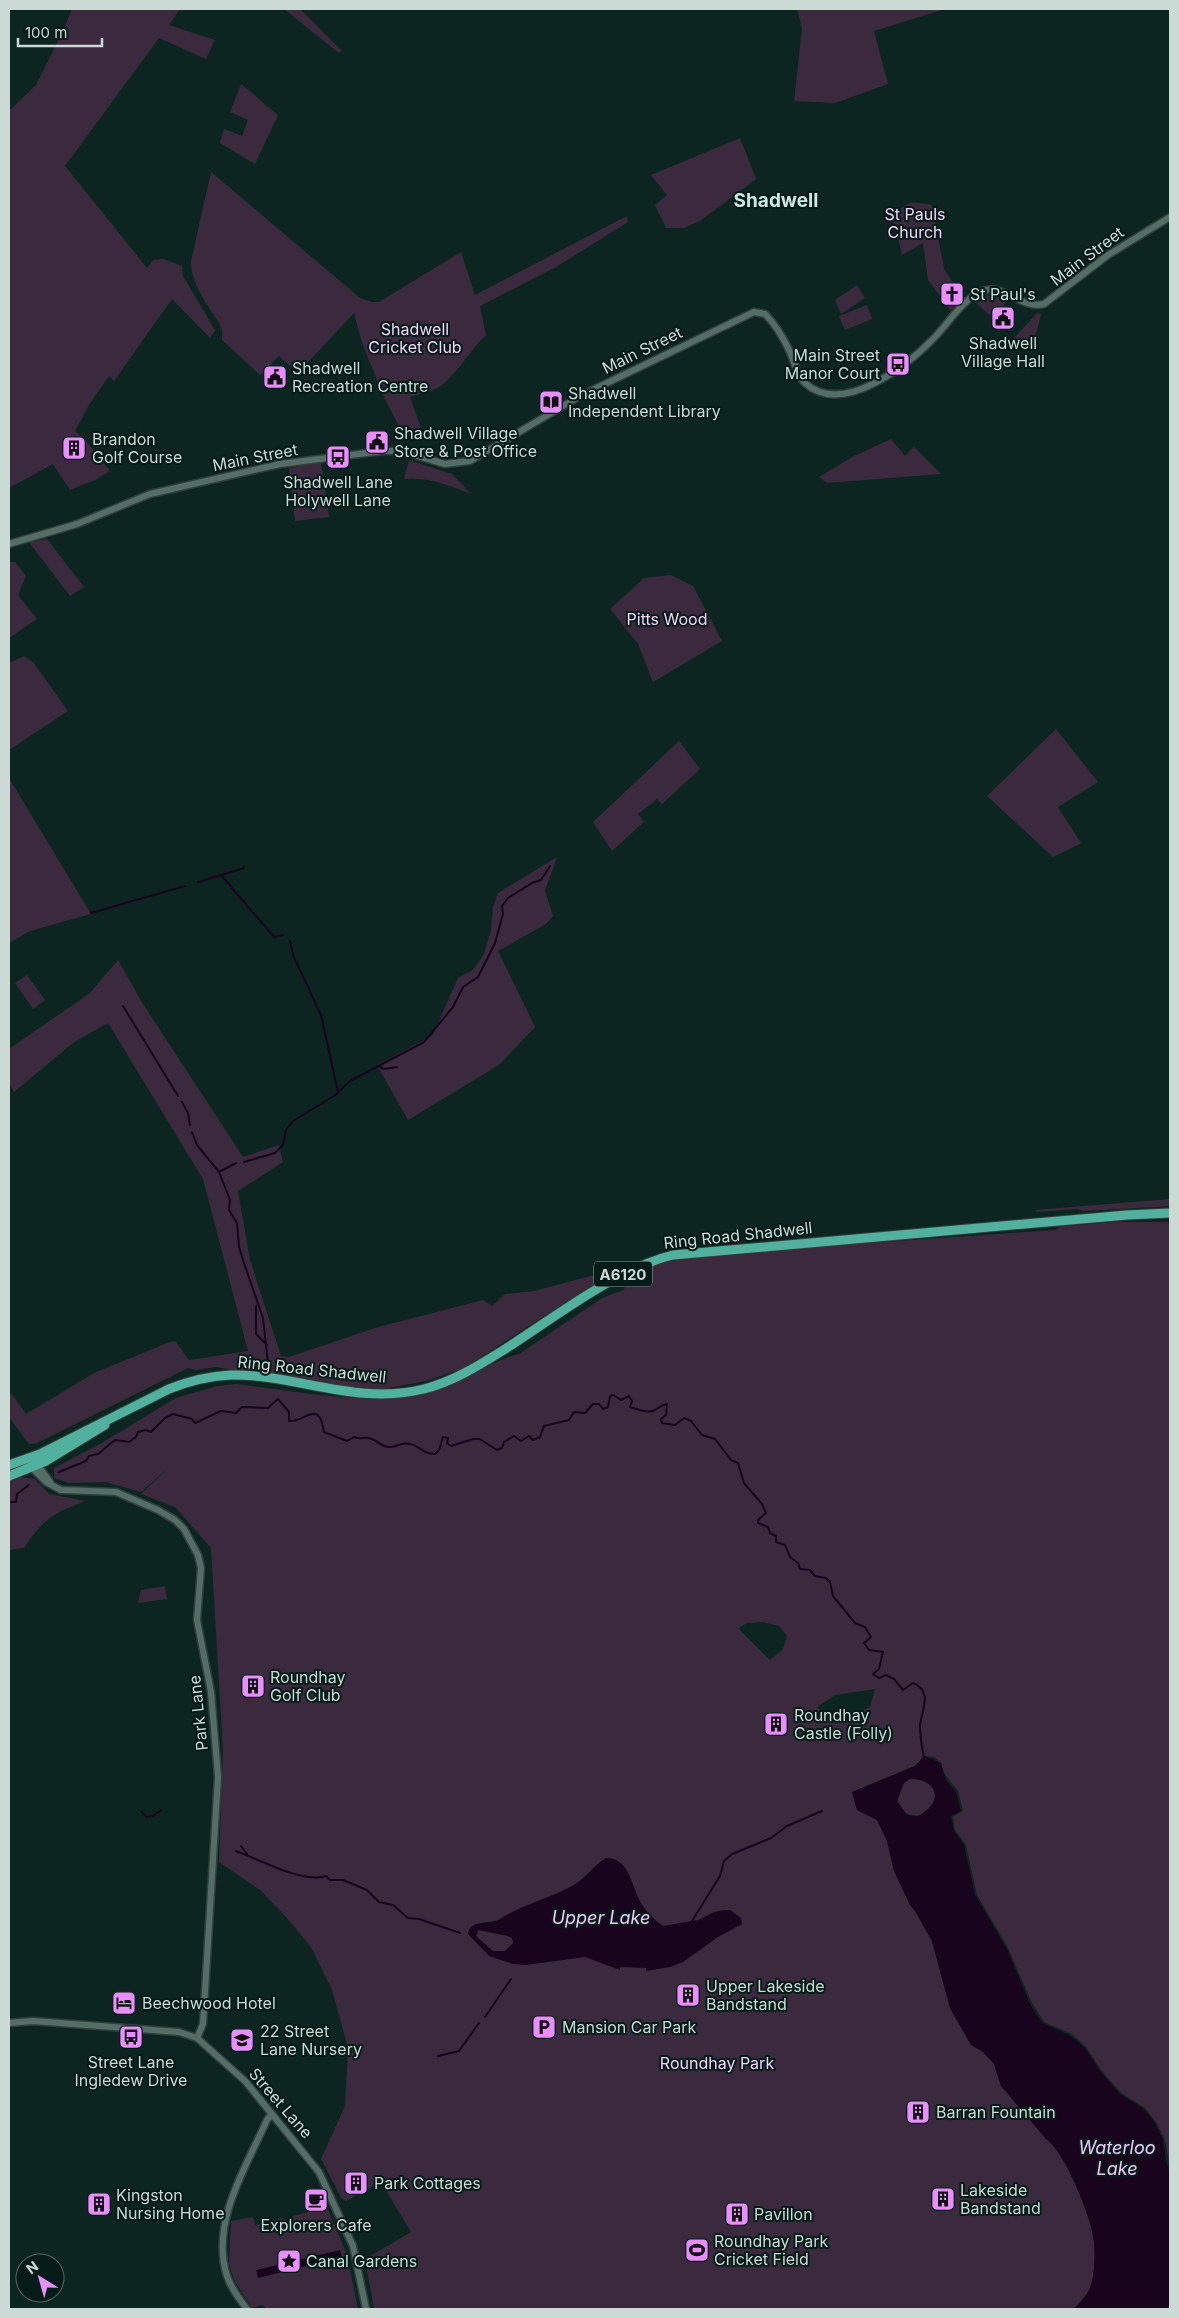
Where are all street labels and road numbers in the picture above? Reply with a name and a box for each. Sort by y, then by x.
street label: Main Street [1046,222,1128,290]
street label: Main Street [599,322,685,378]
street label: Main Street [211,439,299,475]
street label: Ring Road Shadwell [663,1217,813,1253]
road number: A6120 [594,1262,652,1286]
street label: Ring Road Shadwell [237,1351,387,1387]
street label: Park Lane [184,1674,212,1752]
street label: Street Lane [245,2064,317,2142]

